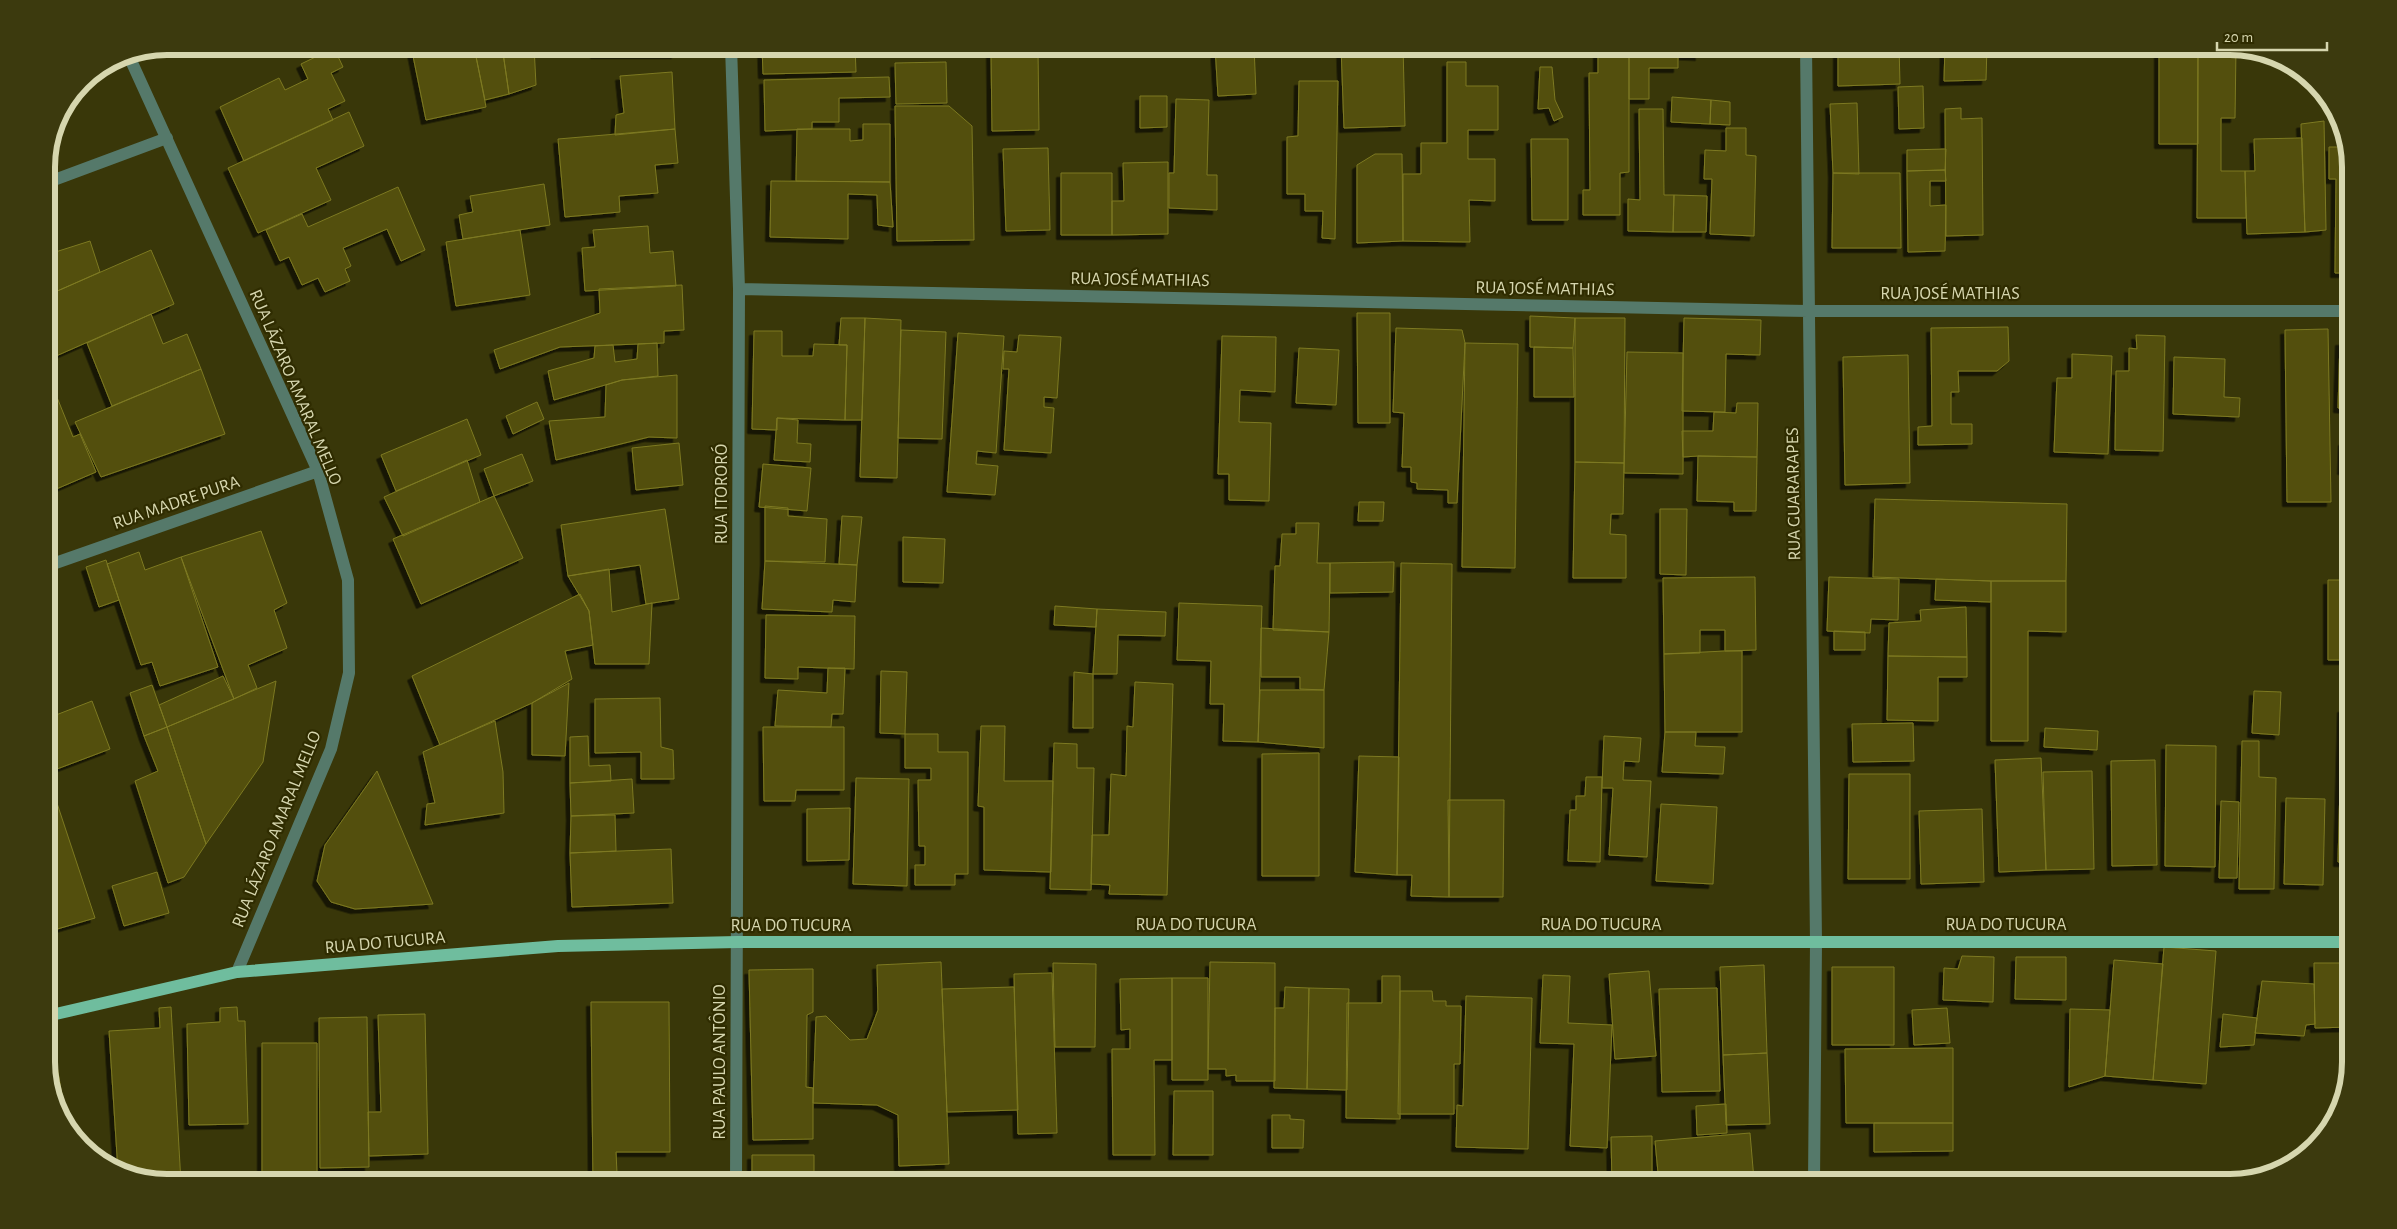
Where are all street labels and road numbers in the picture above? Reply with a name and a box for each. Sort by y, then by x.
street label: RUA JOSÉ MATHIAS [1070,267,1210,290]
street label: RUA JOSÉ MATHIAS [1475,276,1615,299]
street label: RUA JOSÉ MATHIAS [1880,282,2020,303]
street label: RUA LÁZARO AMARAL MELLO [246,286,347,488]
street label: RUA GUARARAPES [1784,427,1804,561]
street label: RUA ITORORÓ [710,444,731,544]
street label: RUA MADRE PURA [111,473,243,533]
street label: RUA LÁZARO AMARAL MELLO [226,727,325,930]
street label: RUA DO TUCURA [1135,916,1257,934]
street label: RUA DO TUCURA [1540,916,1662,934]
street label: RUA DO TUCURA [1945,916,2067,934]
street label: RUA DO TUCURA [730,917,852,935]
street label: RUA DO TUCURA [324,929,447,957]
street label: RUA PAULO ANTÔNIO [708,984,729,1140]

